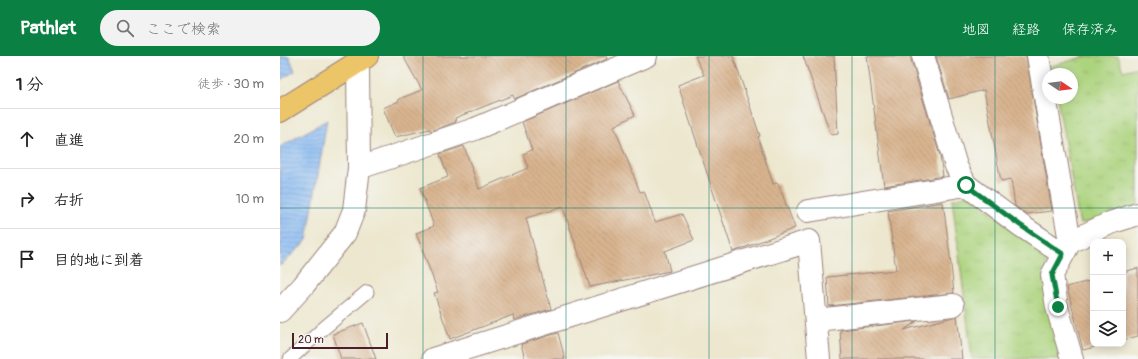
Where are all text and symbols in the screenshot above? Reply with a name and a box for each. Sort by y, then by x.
search box [100,10,380,46]
text: Pathlet [20,16,76,40]
icon: search [114,17,136,39]
text: ここで検索 [146,20,221,39]
text: 地図 [962,21,990,38]
text: 経路 [1012,21,1040,38]
text: 保存済み [1062,21,1118,38]
north arrow [1042,68,1078,104]
text: 1 分 [16,74,43,95]
text: 徒歩 · 30 m [198,76,264,92]
icon: ahead [16,128,38,150]
text: 直進 [54,131,84,150]
text: 20 m [233,131,264,147]
route start [957,176,975,194]
icon: right [16,188,38,210]
text: 右折 [54,191,84,210]
text: 10 m [236,191,264,207]
map controls [1090,239,1126,347]
button: + [1090,239,1126,275]
icon: arrive [16,248,38,270]
text: 目的地に到着 [54,251,144,270]
button: − [1090,275,1126,311]
route end [1049,298,1067,316]
button: layers [1090,311,1126,347]
scale bar [292,331,388,350]
text: 20 m [298,333,324,346]

